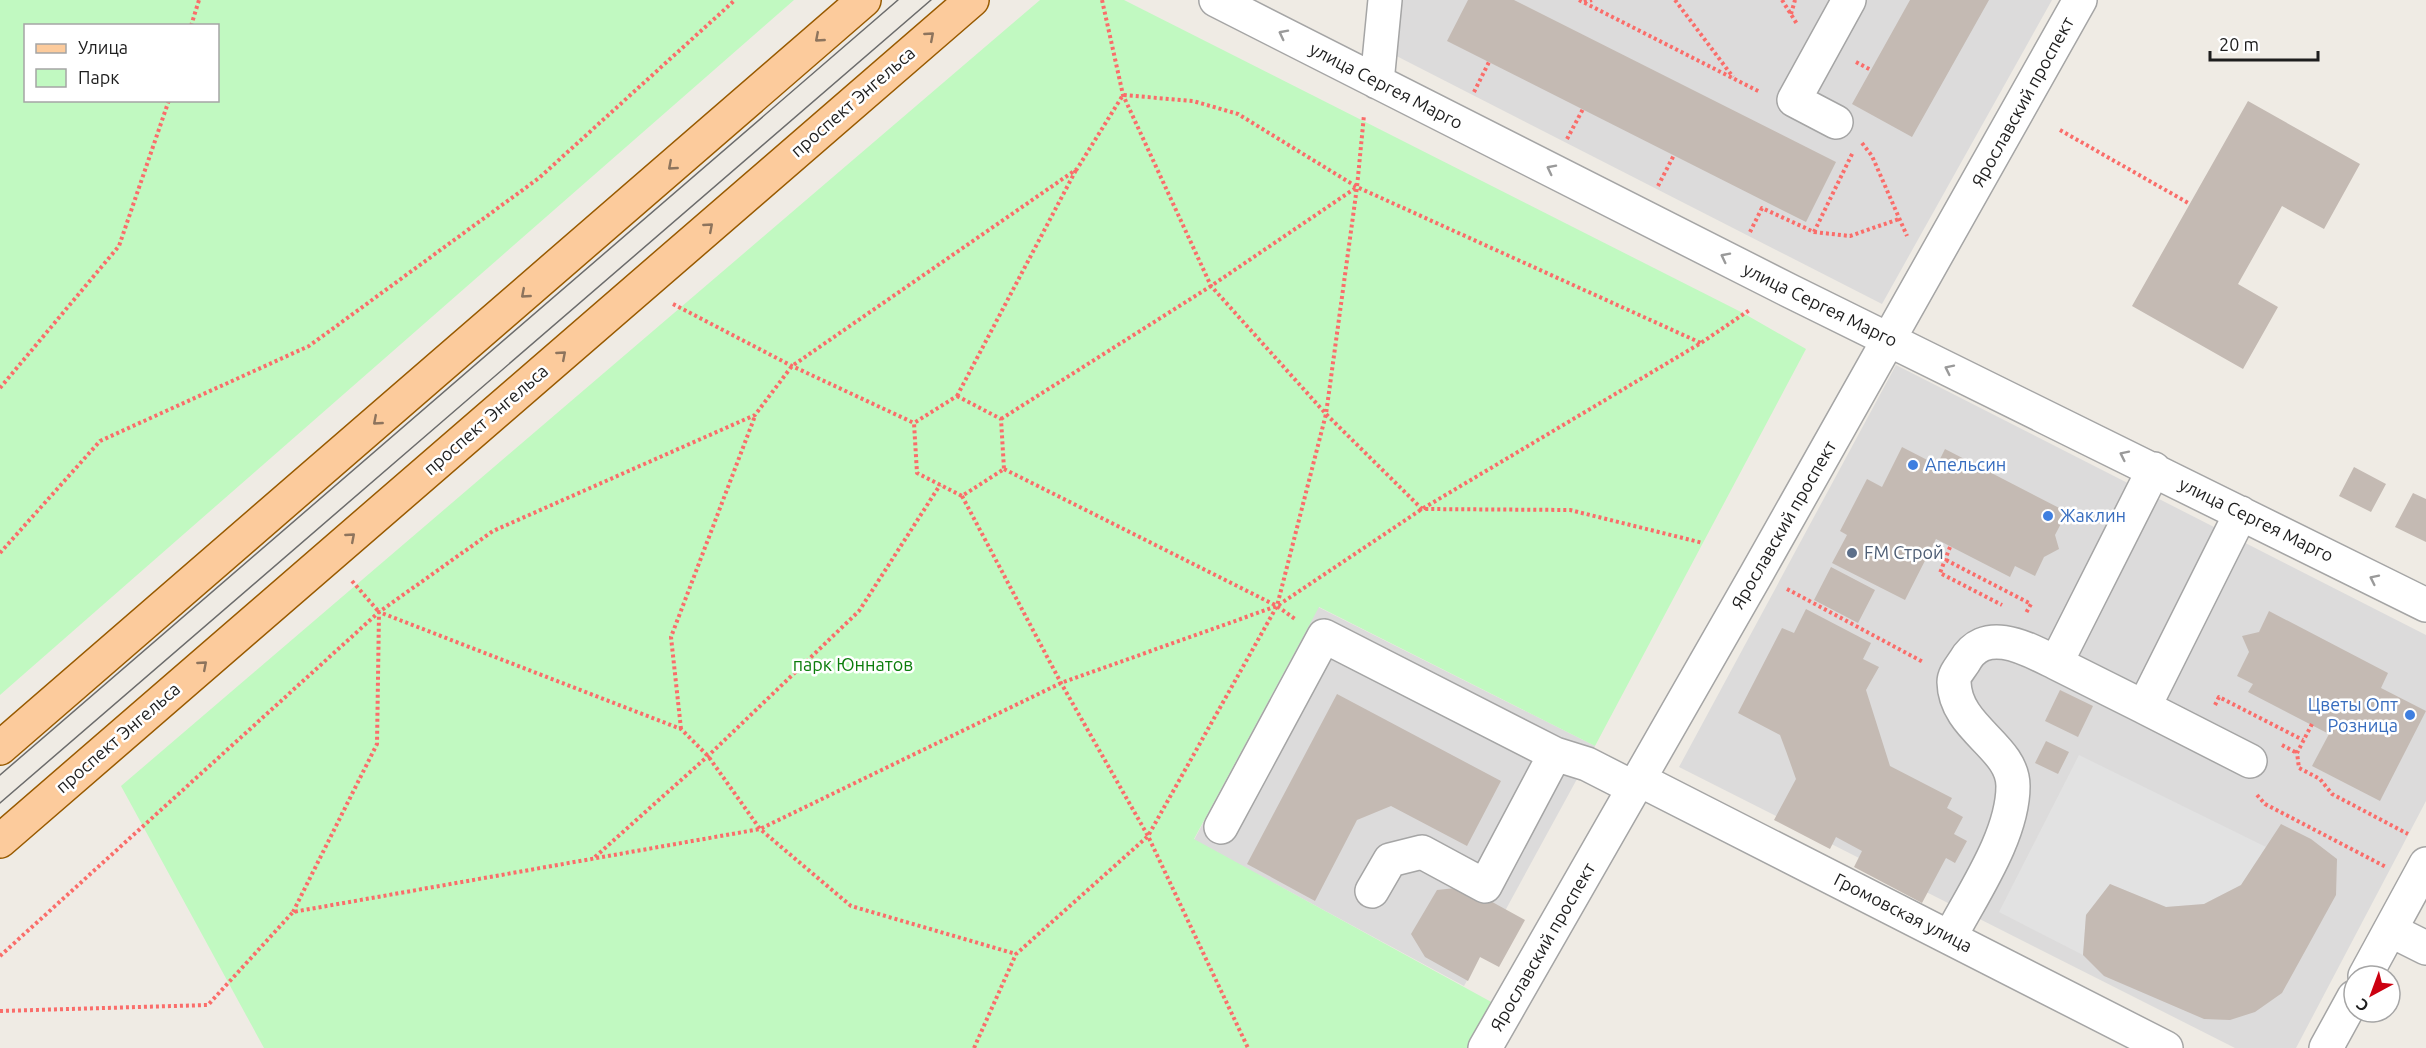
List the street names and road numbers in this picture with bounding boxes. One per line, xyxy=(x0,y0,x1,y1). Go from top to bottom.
street label: Ярославский проспект xyxy=(1967,13,2077,190)
street label: улица Сергея Марго xyxy=(1307,38,1466,132)
street label: проспект Энгельса xyxy=(786,42,918,161)
street label: улица Сергея Марго xyxy=(1740,258,1901,350)
street label: проспект Энгельса xyxy=(419,360,551,479)
street label: Ярославский проспект xyxy=(1727,437,1840,612)
street label: улица Сергея Марго xyxy=(2176,473,2337,565)
street label: проспект Энгельса xyxy=(51,678,183,797)
street label: Ярославский проспект xyxy=(1486,859,1599,1034)
street label: Громовская улица xyxy=(1831,869,1976,956)

